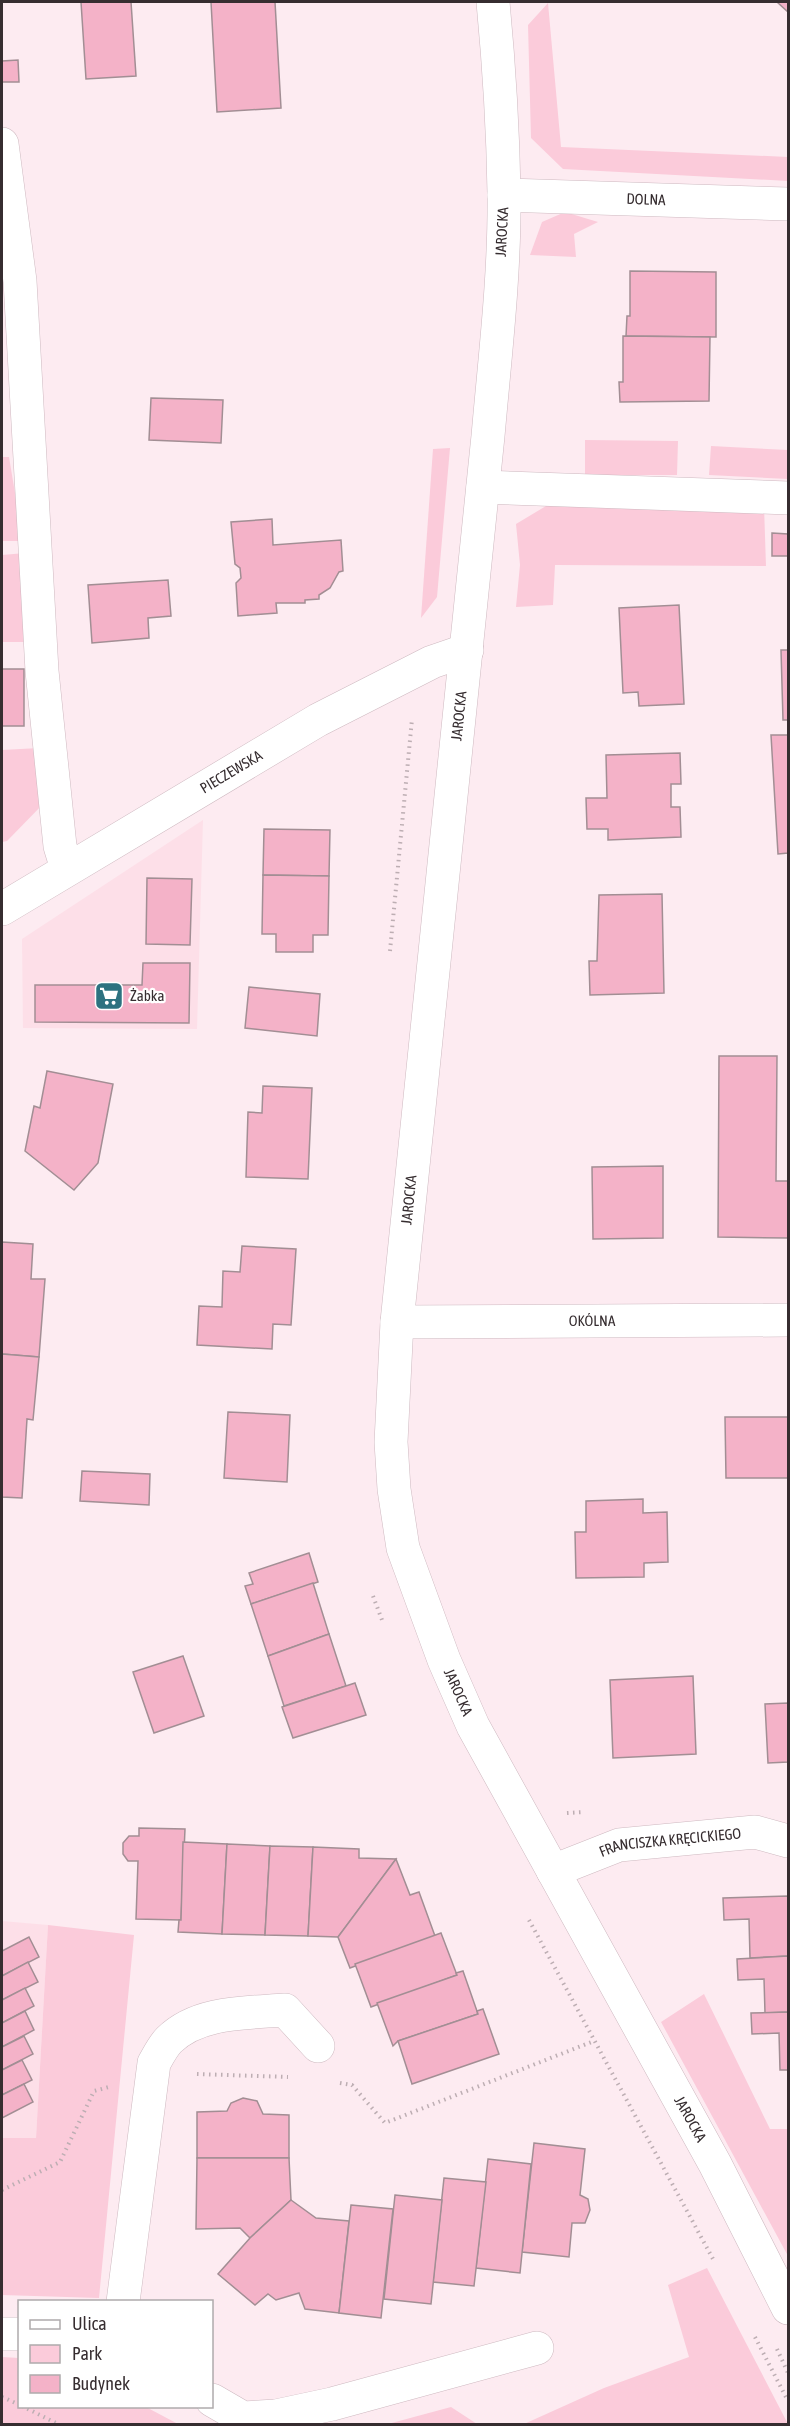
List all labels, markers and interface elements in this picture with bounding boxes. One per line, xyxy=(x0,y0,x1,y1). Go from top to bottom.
street label: DOLNA xyxy=(626,190,666,208)
street label: JAROCKA xyxy=(492,206,511,257)
street label: JAROCKA xyxy=(447,690,470,742)
street label: PIECZEWSKA xyxy=(197,746,266,797)
supermarket icon: Żabka xyxy=(93,980,125,1012)
place label: Żabka xyxy=(130,987,164,1004)
street label: JAROCKA xyxy=(397,1174,420,1226)
street label: OKÓLNA xyxy=(569,1312,616,1329)
street label: JAROCKA xyxy=(441,1666,477,1719)
street label: FRANCISZKA KRĘCICKIEGO xyxy=(597,1824,742,1860)
street label: JAROCKA xyxy=(671,2093,710,2145)
legend xyxy=(18,2300,213,2408)
text: Ulica xyxy=(72,2313,107,2334)
text: Park xyxy=(72,2343,102,2364)
text: Budynek xyxy=(72,2373,130,2394)

